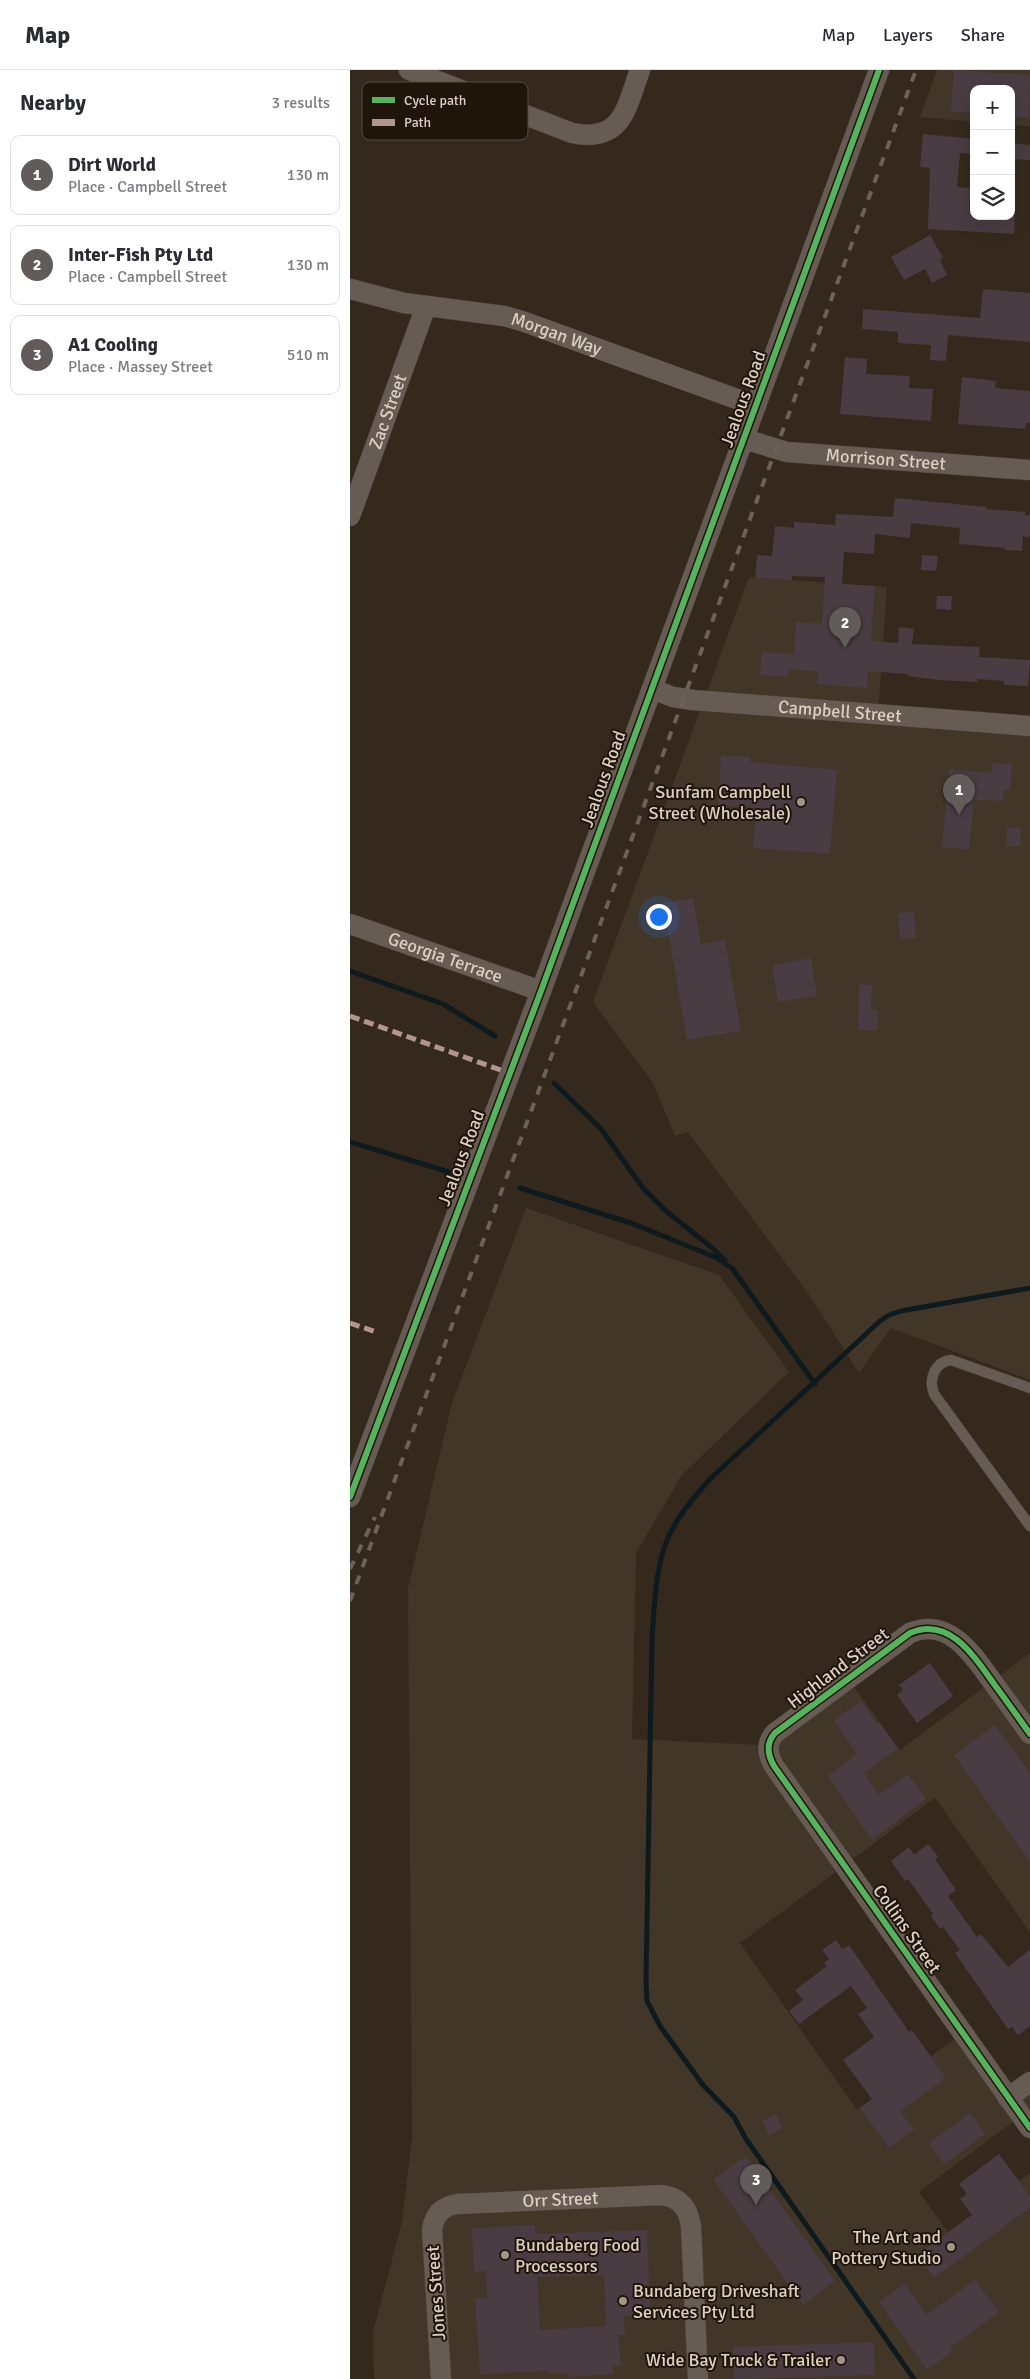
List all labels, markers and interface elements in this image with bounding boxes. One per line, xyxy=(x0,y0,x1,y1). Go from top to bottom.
text: Map xyxy=(25,20,70,50)
text: Map xyxy=(822,24,855,46)
text: Layers xyxy=(883,24,933,46)
text: Share xyxy=(961,24,1005,46)
legend xyxy=(362,82,528,140)
map controls xyxy=(970,85,1015,220)
button: + xyxy=(970,85,1015,130)
text: Nearby xyxy=(20,90,86,116)
text: Cycle path xyxy=(404,92,466,109)
text: 3 results xyxy=(271,93,330,113)
text: Path xyxy=(404,114,431,131)
button: − xyxy=(970,130,1015,175)
text: Dirt World xyxy=(68,153,156,177)
text: 1 xyxy=(33,165,41,185)
text: 130 m xyxy=(287,165,329,185)
button: layers xyxy=(970,175,1015,220)
text: Place · Campbell Street xyxy=(68,177,227,197)
text: Inter-Fish Pty Ltd xyxy=(68,243,213,267)
text: 2 xyxy=(33,255,41,275)
text: 130 m xyxy=(287,255,329,275)
text: Place · Campbell Street xyxy=(68,267,227,287)
street label: Morgan Way xyxy=(509,308,605,360)
text: A1 Cooling xyxy=(68,333,158,357)
text: 3 xyxy=(33,345,41,365)
text: 510 m xyxy=(287,345,329,365)
street label: Jealous Road xyxy=(715,348,771,450)
text: Place · Massey Street xyxy=(68,357,213,377)
street label: Zac Street xyxy=(364,371,411,452)
street label: Morrison Street xyxy=(825,444,947,475)
pin: 2 xyxy=(829,607,861,648)
street label: Campbell Street xyxy=(777,696,902,727)
street label: Jealous Road xyxy=(575,728,631,830)
pin: 1 xyxy=(943,774,975,815)
place label: Sunfam Campbell Street (Wholesale) xyxy=(649,781,791,824)
marker: Sunfam Campbell Street (Wholesale) xyxy=(795,796,807,808)
your location xyxy=(646,904,672,930)
street label: Georgia Terrace xyxy=(385,927,505,988)
street label: Jealous Road xyxy=(433,1107,489,1209)
street label: Highland Street xyxy=(783,1623,893,1713)
street label: Collins Street xyxy=(868,1880,946,1978)
pin: 3 xyxy=(740,2164,772,2205)
street label: Orr Street xyxy=(522,2187,599,2212)
place label: The Art and Pottery Studio xyxy=(831,2226,941,2269)
place label: Bundaberg Food Processors xyxy=(515,2234,640,2277)
marker: The Art and Pottery Studio xyxy=(945,2241,957,2253)
street label: Jones Street xyxy=(422,2245,450,2341)
marker: Bundaberg Food Processors xyxy=(499,2249,511,2261)
place label: Bundaberg Driveshaft Services Pty Ltd xyxy=(633,2280,800,2323)
marker: Bundaberg Driveshaft Services Pty Ltd xyxy=(617,2295,629,2307)
place label: Wide Bay Truck & Trailer xyxy=(646,2349,831,2371)
marker: Wide Bay Truck & Trailer xyxy=(835,2354,847,2366)

